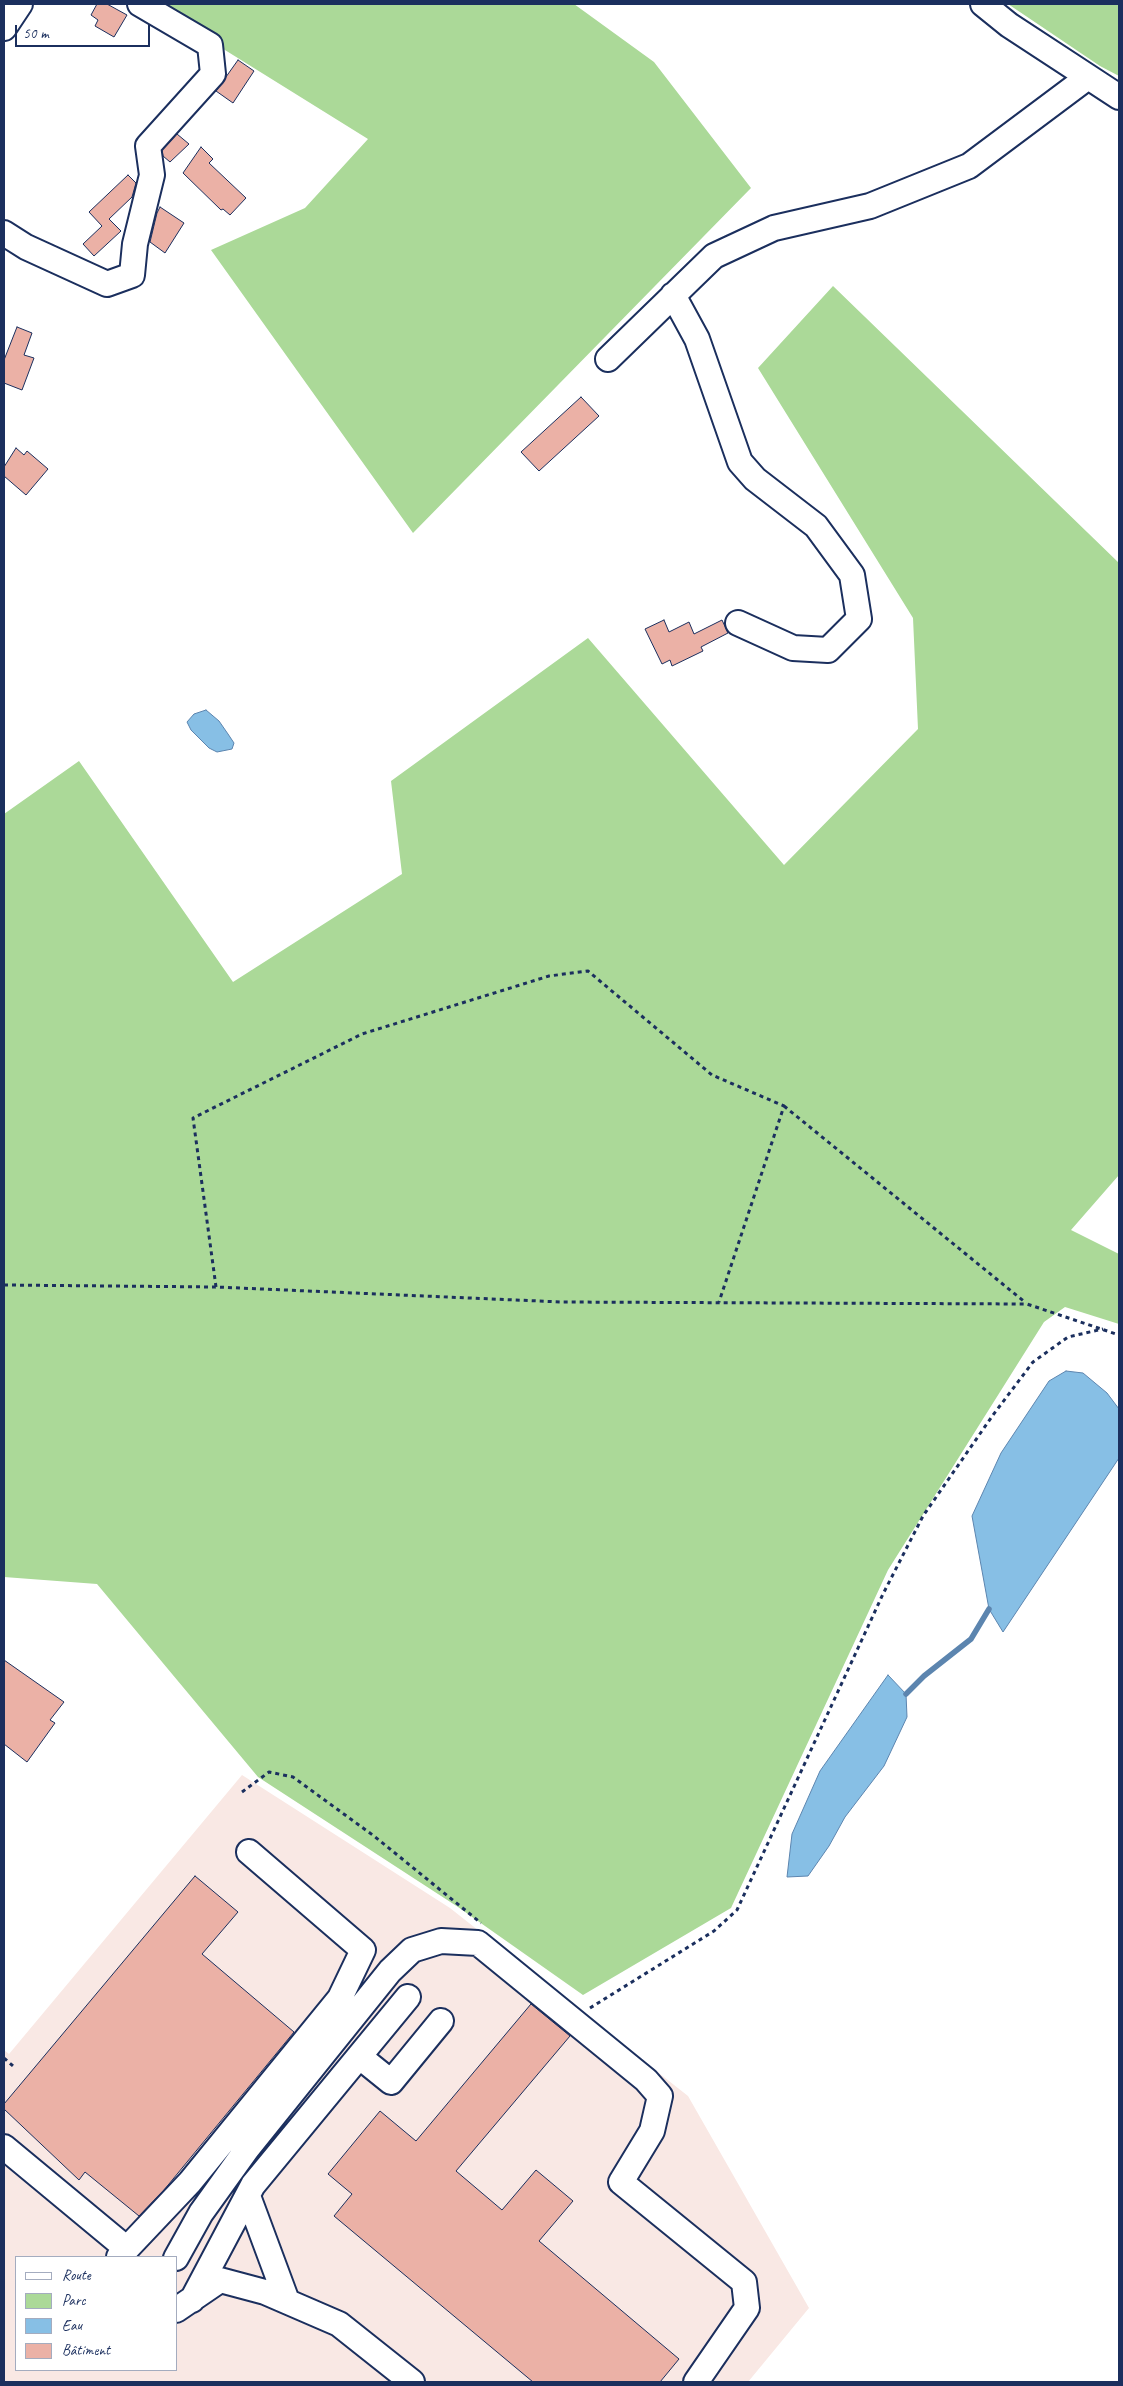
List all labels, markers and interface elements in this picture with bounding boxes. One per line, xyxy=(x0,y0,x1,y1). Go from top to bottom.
scale bar xyxy=(18,15,152,47)
text: 50 m xyxy=(23,24,49,43)
legend xyxy=(15,2256,178,2371)
text: Route xyxy=(62,2266,91,2285)
text: Parc xyxy=(62,2291,86,2310)
text: Eau xyxy=(62,2316,82,2335)
text: Bâtiment xyxy=(62,2341,110,2360)

